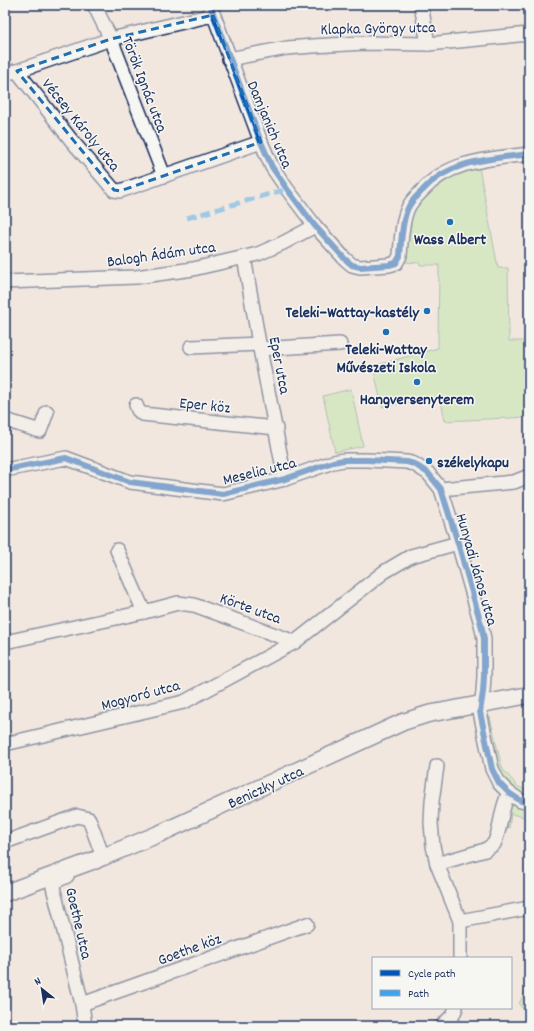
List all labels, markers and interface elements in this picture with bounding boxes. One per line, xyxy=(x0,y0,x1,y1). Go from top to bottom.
street label: Klapka György utca xyxy=(320,17,436,42)
street label: Török Ignác utca xyxy=(115,34,173,137)
street label: Vécsey Károly utca xyxy=(35,74,125,178)
street label: Damjanich utca xyxy=(240,78,298,173)
marker: Wass Albert xyxy=(445,217,455,227)
place label: Wass Albert xyxy=(414,229,486,252)
street label: Balogh Ádám utca xyxy=(106,236,217,274)
place label: Teleki–Wattay-kastély xyxy=(285,302,421,325)
marker: Teleki–Wattay-kastély xyxy=(422,306,432,316)
marker: Teleki-Wattay Művészeti Iskola xyxy=(381,327,391,337)
street label: Eper utca xyxy=(262,335,295,397)
place label: Teleki-Wattay Művészeti Iskola xyxy=(337,339,437,380)
marker: Hangversenyterem xyxy=(412,377,422,387)
place label: Hangversenyterem xyxy=(360,389,474,412)
street label: Eper köz xyxy=(178,392,231,421)
street label: Meselia utca xyxy=(221,452,299,493)
place label: székelykapu xyxy=(437,452,509,475)
marker: székelykapu xyxy=(424,456,434,466)
street label: Hunyadi János utca xyxy=(449,511,503,629)
street label: Körte utca xyxy=(216,588,285,631)
street label: Mogyoró utca xyxy=(99,675,183,718)
street label: Beniczky utca xyxy=(225,761,308,816)
street label: Goethe utca xyxy=(58,885,97,962)
street label: Goethe köz xyxy=(155,928,225,972)
legend xyxy=(372,957,512,1009)
text: Cycle path xyxy=(408,966,456,983)
north arrow xyxy=(22,969,62,1009)
text: N xyxy=(32,974,45,990)
text: Path xyxy=(408,986,429,1003)

